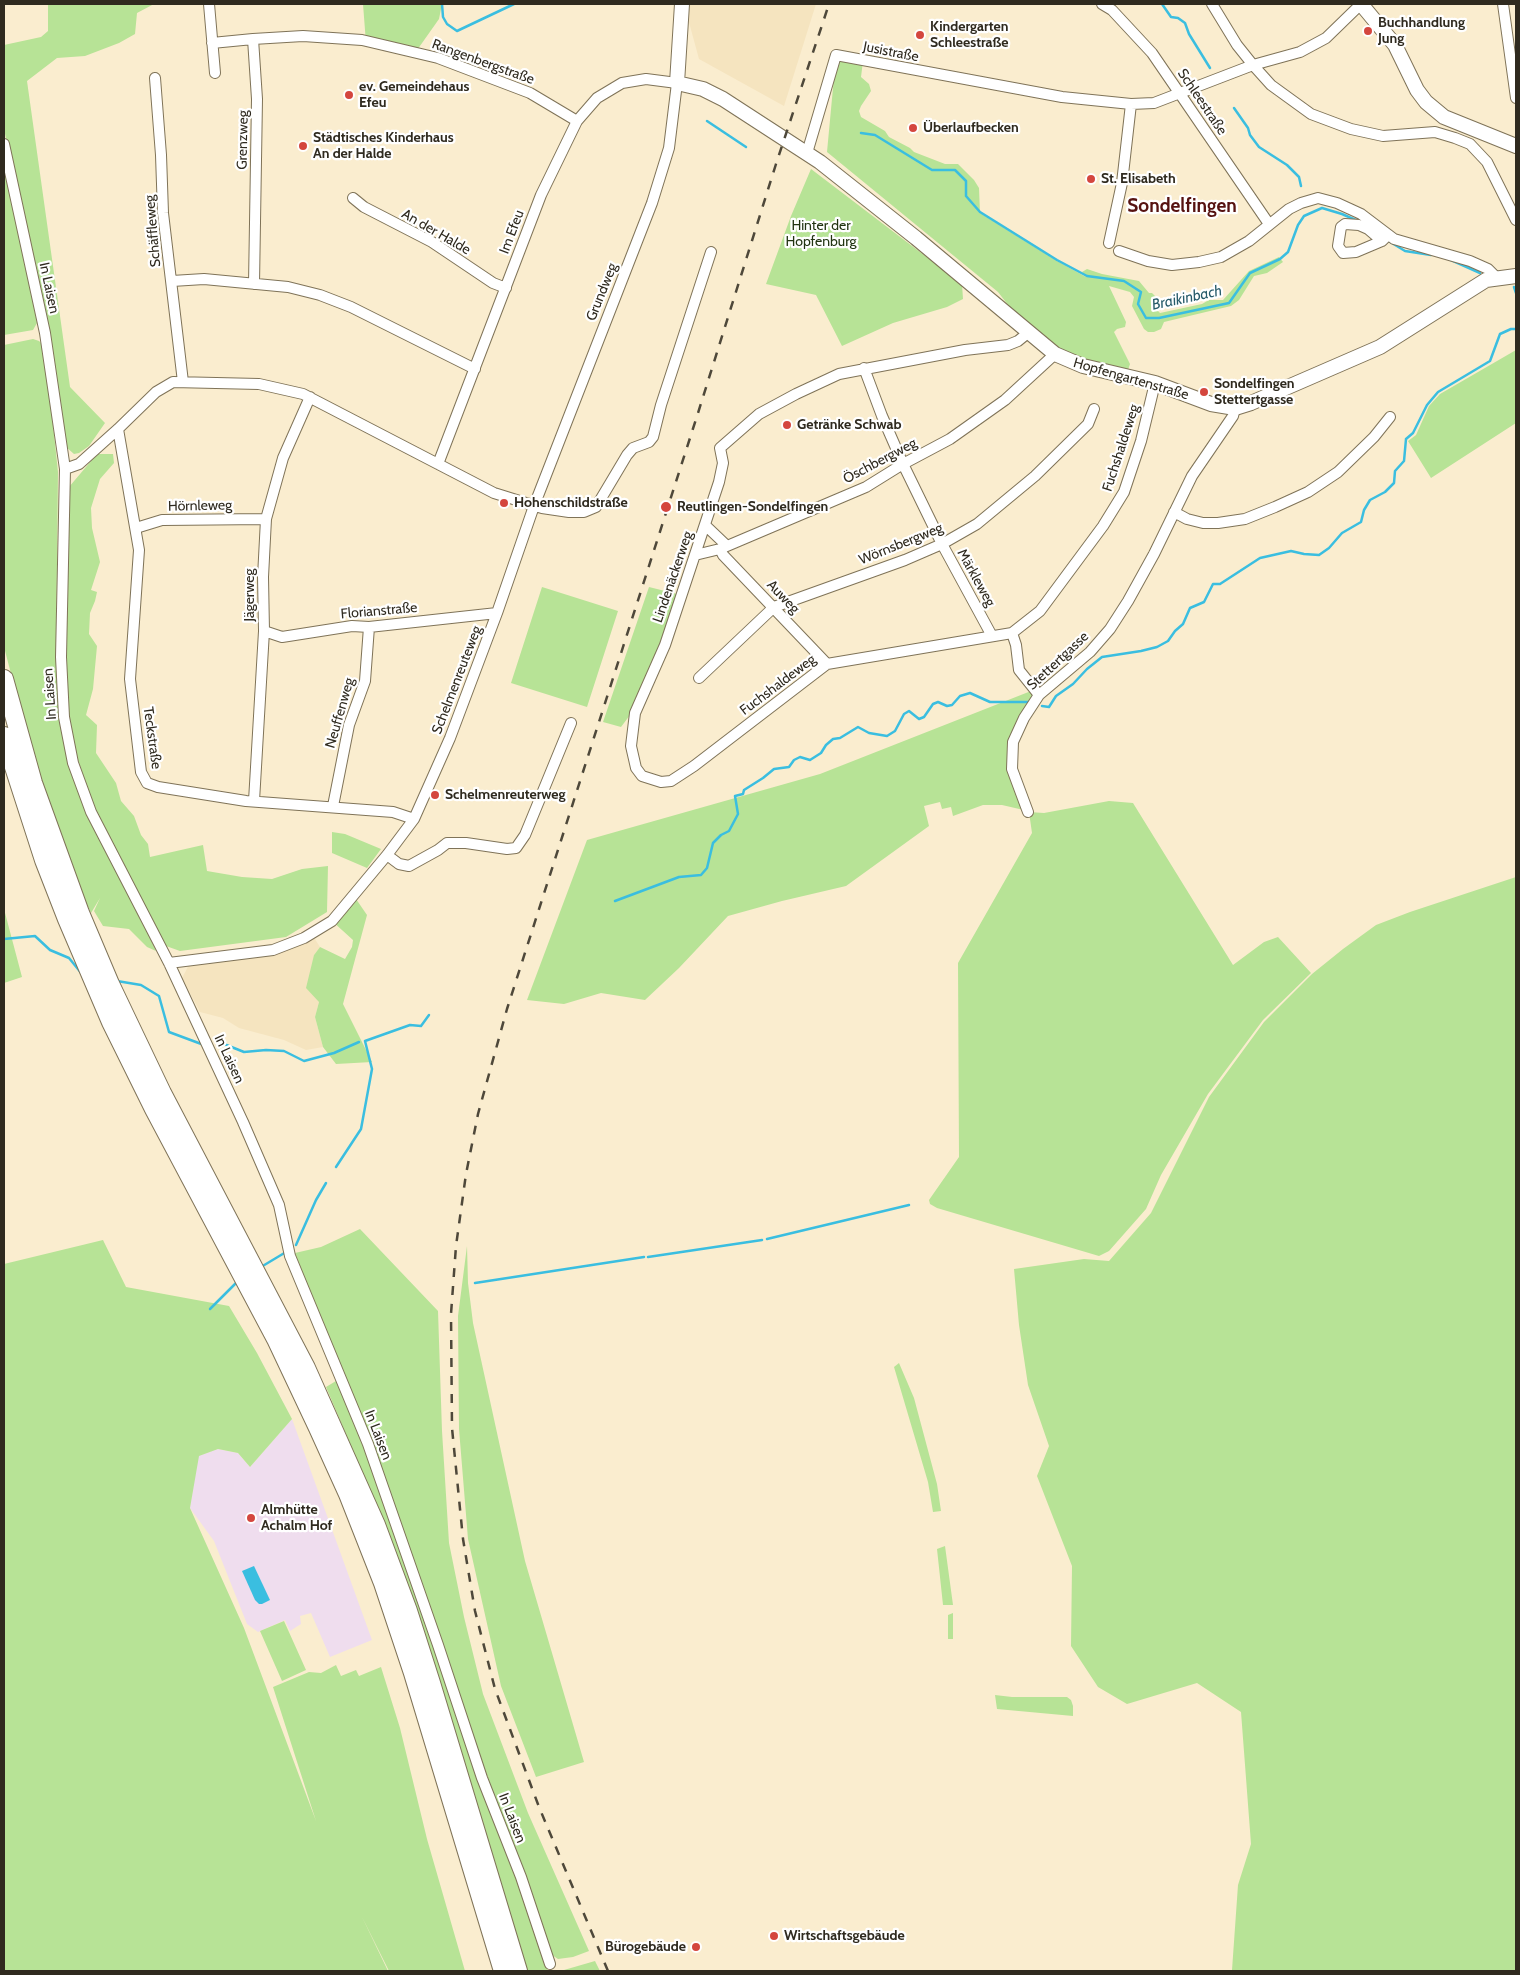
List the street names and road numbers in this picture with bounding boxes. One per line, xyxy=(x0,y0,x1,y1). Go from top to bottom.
street label: Rangenbergstraße xyxy=(429,36,537,88)
street label: Jusistraße xyxy=(862,38,920,66)
street label: Schleestraße xyxy=(1174,66,1230,138)
street label: Grenzweg xyxy=(234,110,252,170)
street label: Schäffleweg xyxy=(141,194,165,268)
street label: An der Halde xyxy=(399,206,473,258)
street label: Im Efeu xyxy=(496,208,528,256)
street label: In Laisen xyxy=(35,261,63,315)
street label: Grundweg xyxy=(583,261,621,323)
street label: Hopfengartenstraße xyxy=(1071,355,1191,403)
street label: Fuchshaldeweg xyxy=(1099,402,1143,494)
street label: Öschbergweg xyxy=(840,435,920,487)
street label: Hörnleweg xyxy=(168,497,232,515)
street label: Wörnsbergweg xyxy=(857,520,945,568)
street label: Lindenäckerweg xyxy=(650,529,696,625)
street label: Märkleweg xyxy=(953,546,999,610)
street label: Jägerweg xyxy=(242,569,258,621)
street label: Auweg xyxy=(763,577,803,617)
street label: Florianstraße xyxy=(340,599,418,623)
street label: Schelmenreuteweg xyxy=(429,623,485,737)
street label: Stettertgasse xyxy=(1024,628,1092,694)
street label: Fuchshaldeweg xyxy=(737,651,819,719)
street label: In Laisen xyxy=(40,668,60,720)
street label: Neuffenweg xyxy=(322,676,358,750)
street label: Teckstraße xyxy=(139,706,165,770)
street label: In Laisen xyxy=(210,1032,248,1086)
street label: In Laisen xyxy=(361,1408,395,1462)
street label: In Laisen xyxy=(495,1791,529,1845)

